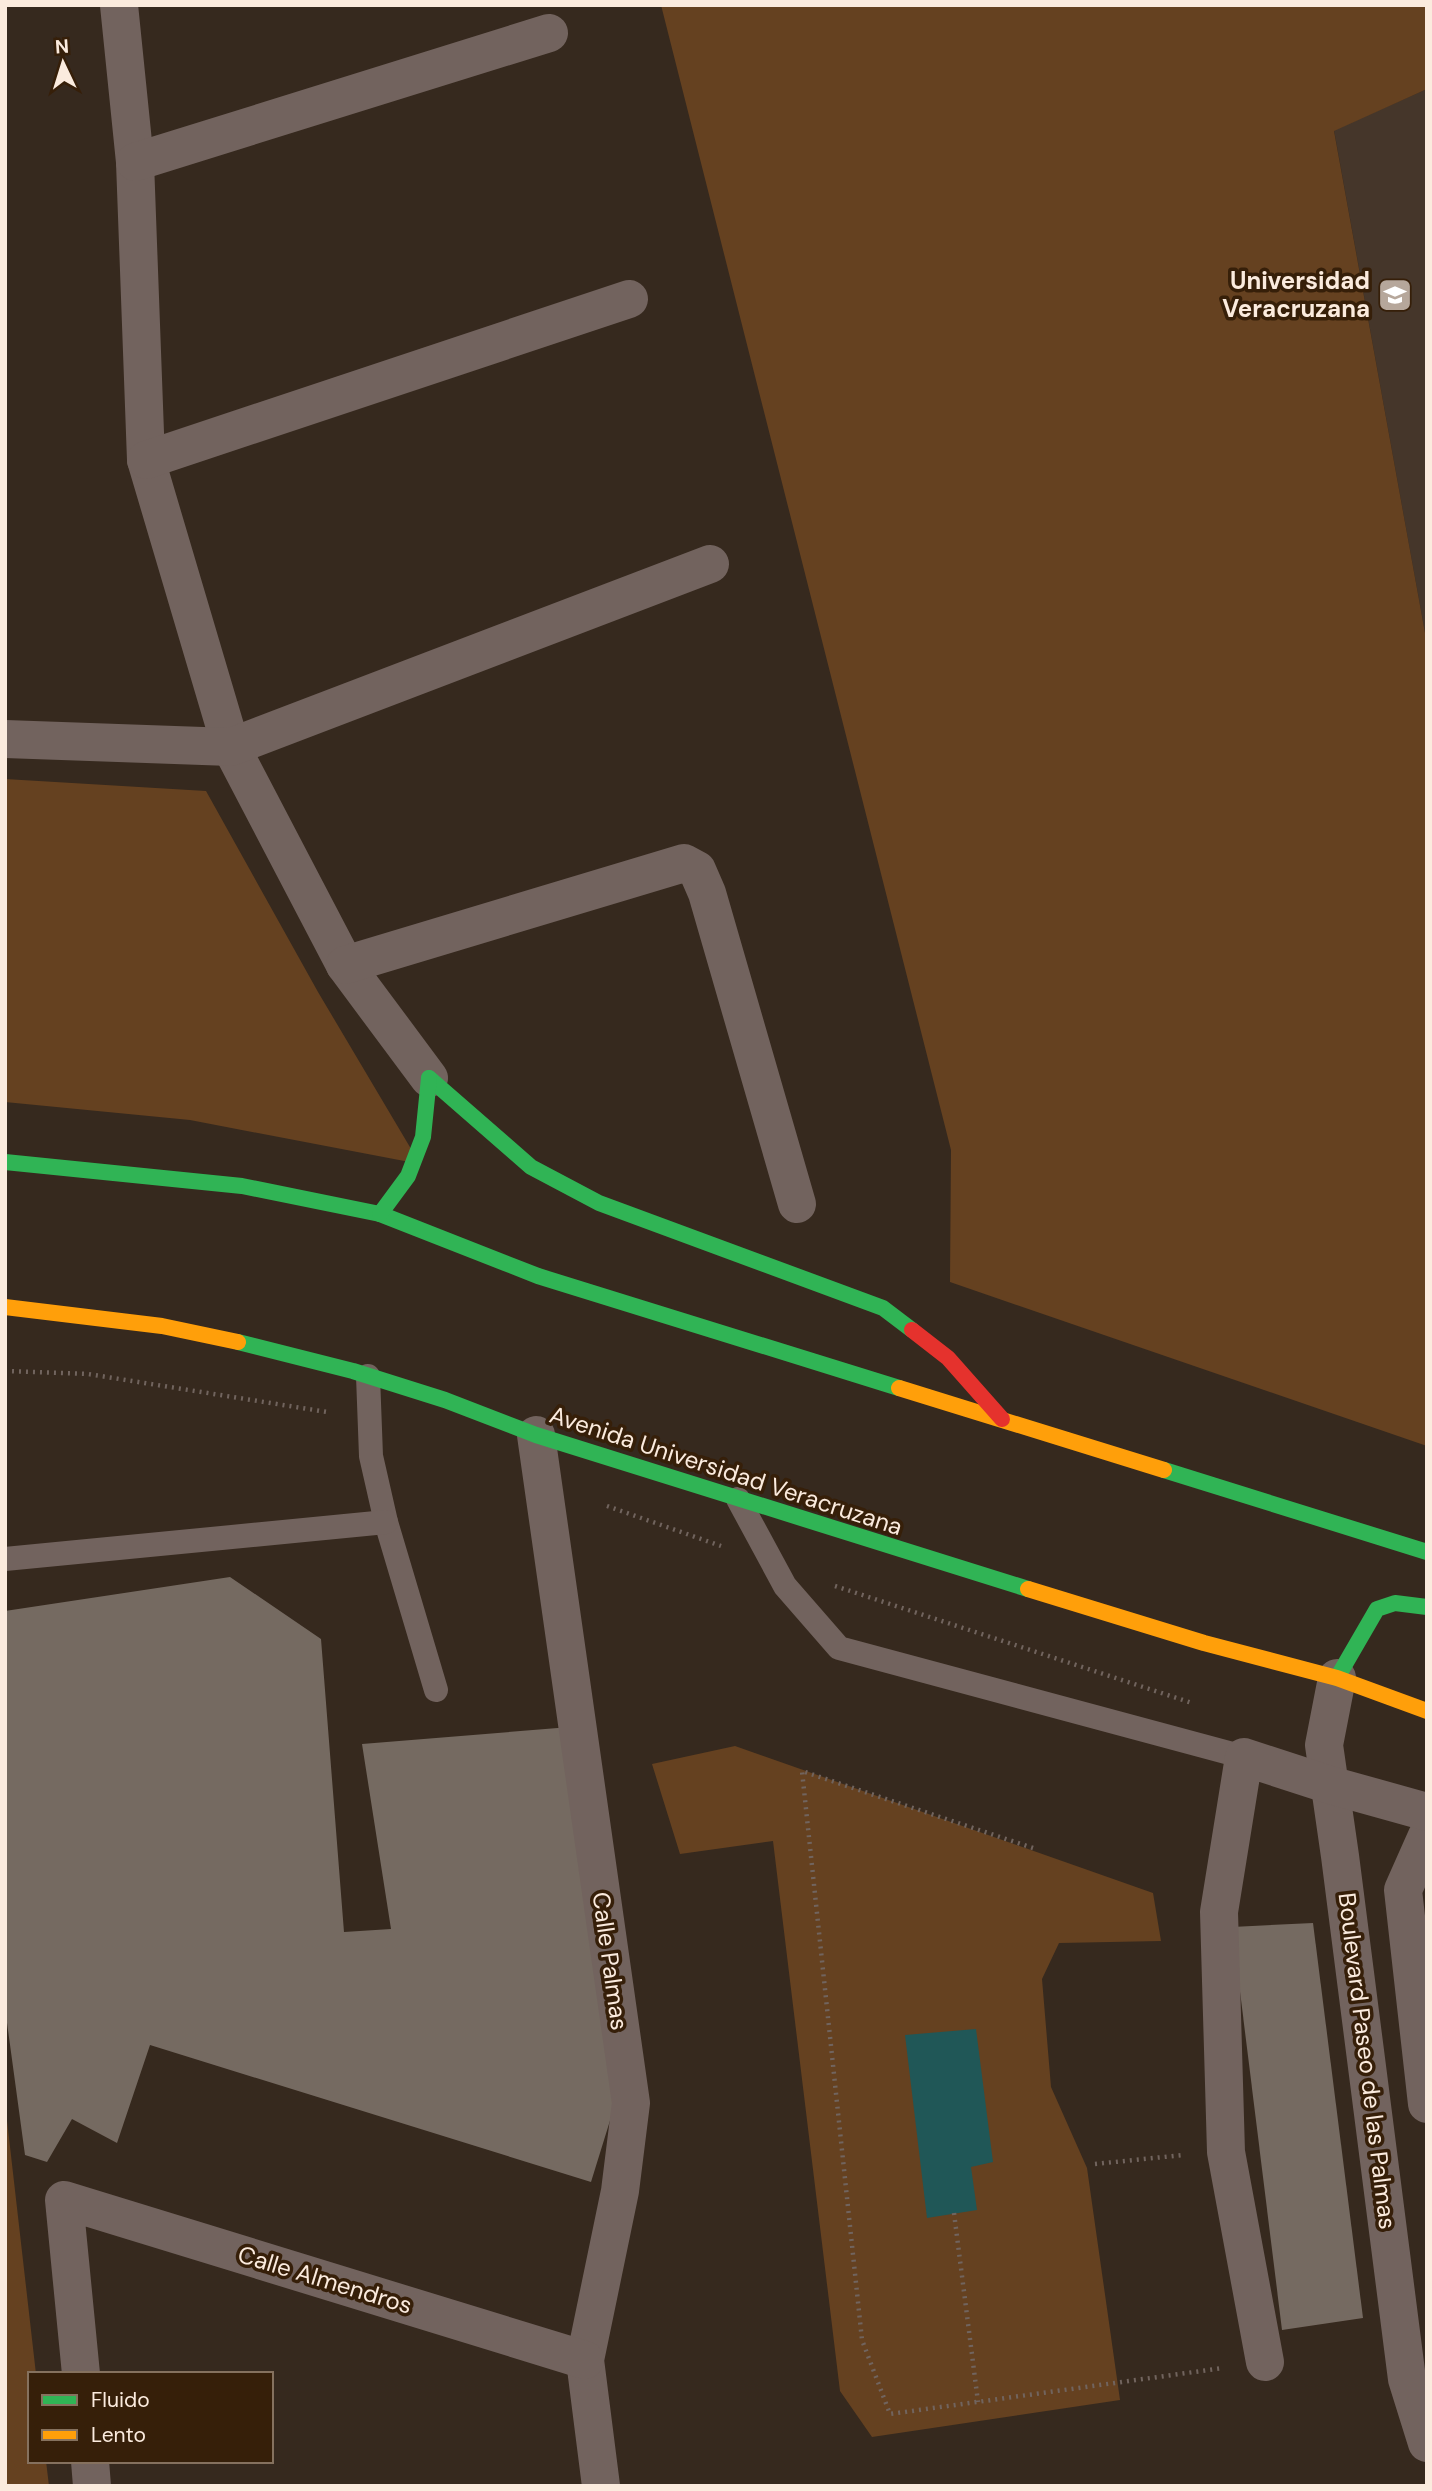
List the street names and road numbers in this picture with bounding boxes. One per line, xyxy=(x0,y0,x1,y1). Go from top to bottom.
street label: Avenida Universidad Veracruzana xyxy=(546,1399,906,1542)
street label: Calle Palmas xyxy=(585,1890,636,2032)
street label: Boulevard Paseo de las Palmas xyxy=(1331,1891,1404,2231)
street label: Calle Almendros xyxy=(234,2238,416,2321)

